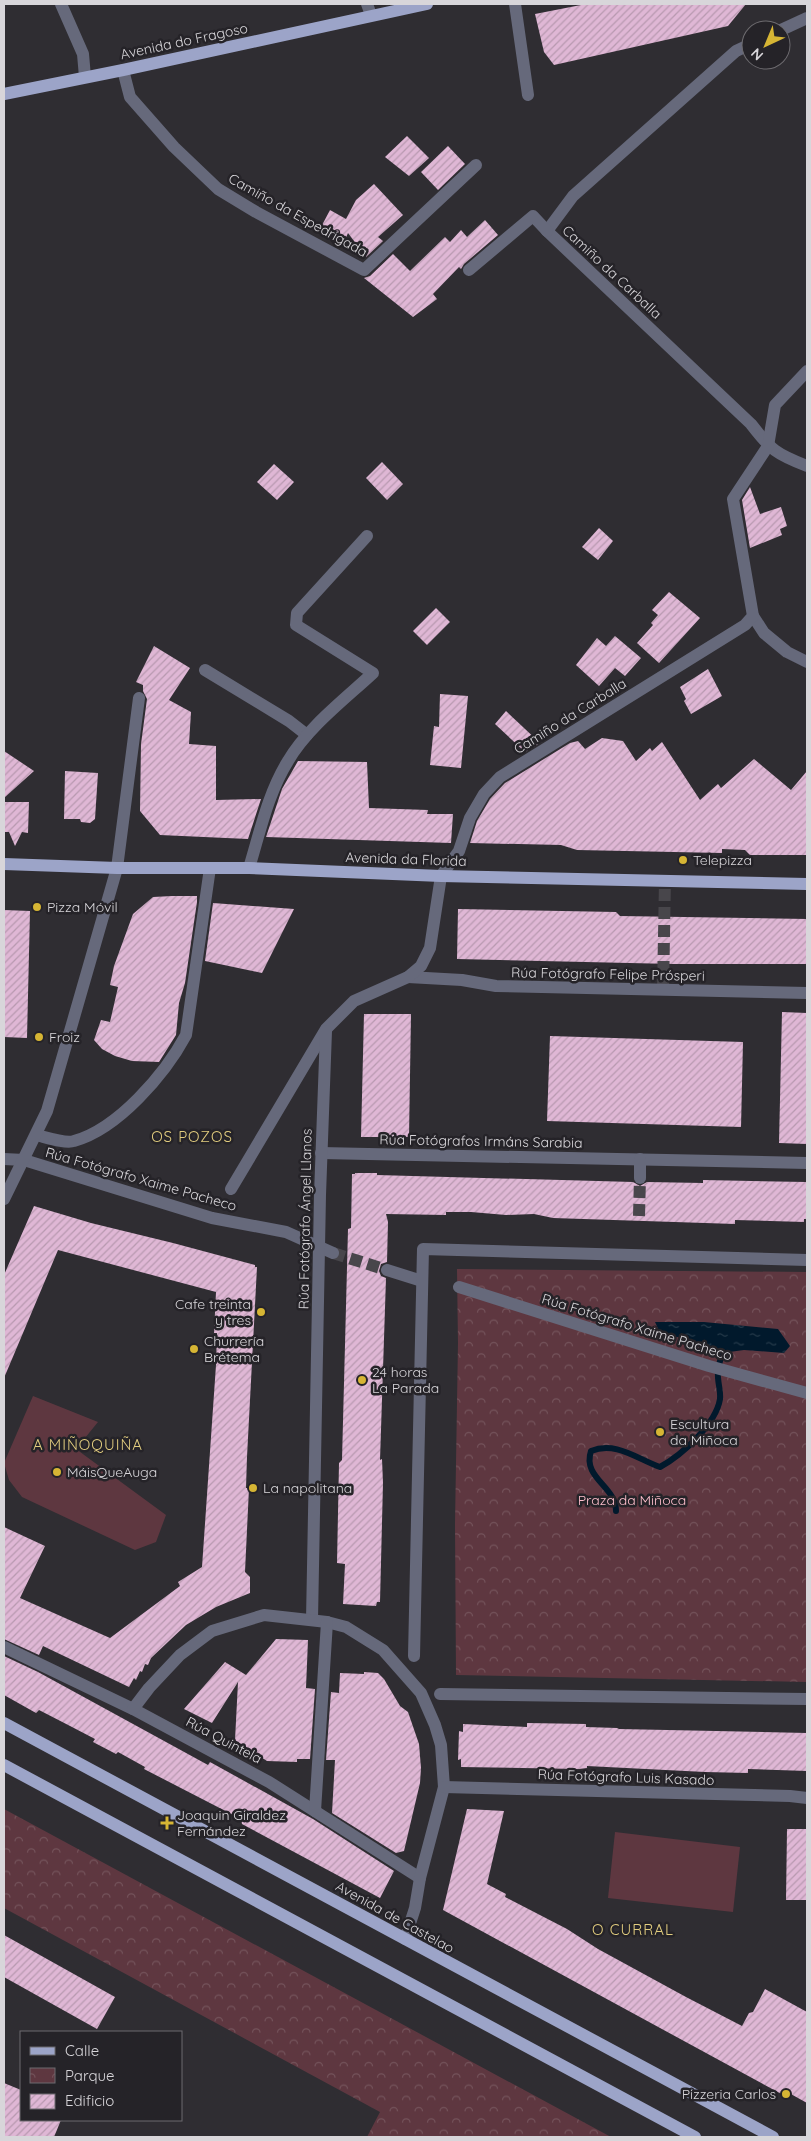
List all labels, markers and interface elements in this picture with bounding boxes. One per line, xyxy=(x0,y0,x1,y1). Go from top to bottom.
street label: Avenida do Fragoso xyxy=(119,19,249,63)
north arrow xyxy=(741,20,791,70)
text: N xyxy=(747,44,767,64)
street label: Camiño da Espedrigada xyxy=(225,169,371,261)
street label: Camiño da Carballa xyxy=(559,221,665,323)
street label: Camiño da Carballa xyxy=(510,674,630,758)
street label: Avenida da Florida xyxy=(345,848,467,870)
place label: Telepizza xyxy=(693,851,752,869)
marker: Telepizza xyxy=(677,854,689,866)
place label: Pizza Móvil xyxy=(47,898,118,916)
marker: Pizza Móvil xyxy=(31,901,43,913)
street label: Rúa Fotógrafo Felipe Prósperi xyxy=(511,963,705,985)
place label: Froiz xyxy=(49,1028,80,1046)
marker: Froiz xyxy=(33,1031,45,1043)
district label: OS POZOS xyxy=(151,1127,233,1146)
street label: Rúa Fotógrafo Ángel Llanos xyxy=(294,1128,316,1310)
street label: Rúa Fotógrafos Irmáns Sarabia xyxy=(379,1130,583,1152)
street label: Rúa Fotógrafo Xaime Pacheco xyxy=(43,1143,239,1215)
street label: Rúa Fotógrafo Xaime Pacheco xyxy=(540,1289,734,1365)
place label: Cafe treinta y tres xyxy=(175,1295,251,1329)
marker: Cafe treinta y tres xyxy=(255,1306,267,1318)
place label: Churrería Brétema xyxy=(204,1332,264,1366)
marker: Churrería Brétema xyxy=(188,1343,200,1355)
place label: 24 horas La Parada xyxy=(372,1363,439,1397)
marker: 24 horas La Parada xyxy=(356,1374,368,1386)
place label: Escultura da Miñoca xyxy=(670,1415,738,1449)
marker: Escultura da Miñoca xyxy=(654,1426,666,1438)
district label: A MIÑOQUIÑA xyxy=(33,1435,143,1454)
place label: MáisQueAuga xyxy=(67,1463,157,1481)
marker: MáisQueAuga xyxy=(51,1466,63,1478)
place label: La napolitana xyxy=(263,1479,352,1497)
marker: La napolitana xyxy=(247,1482,259,1494)
park label: Praza da Miñoca xyxy=(578,1491,686,1509)
street label: Rúa Quintela xyxy=(183,1712,265,1768)
street label: Rúa Fotógrafo Luis Kasado xyxy=(537,1765,715,1789)
place label: Joaquin Giraldez Fernández xyxy=(177,1806,286,1840)
marker: Joaquin Giraldez Fernández xyxy=(161,1817,173,1829)
street label: Avenida de Castelao xyxy=(332,1877,458,1957)
district label: O CURRAL xyxy=(592,1920,674,1939)
legend xyxy=(20,2031,182,2121)
text: Calle xyxy=(65,2041,99,2060)
text: Parque xyxy=(65,2066,115,2085)
place label: Pizzeria Carlos xyxy=(682,2085,776,2103)
marker: Pizzeria Carlos xyxy=(780,2088,792,2100)
text: Edificio xyxy=(65,2091,114,2110)

